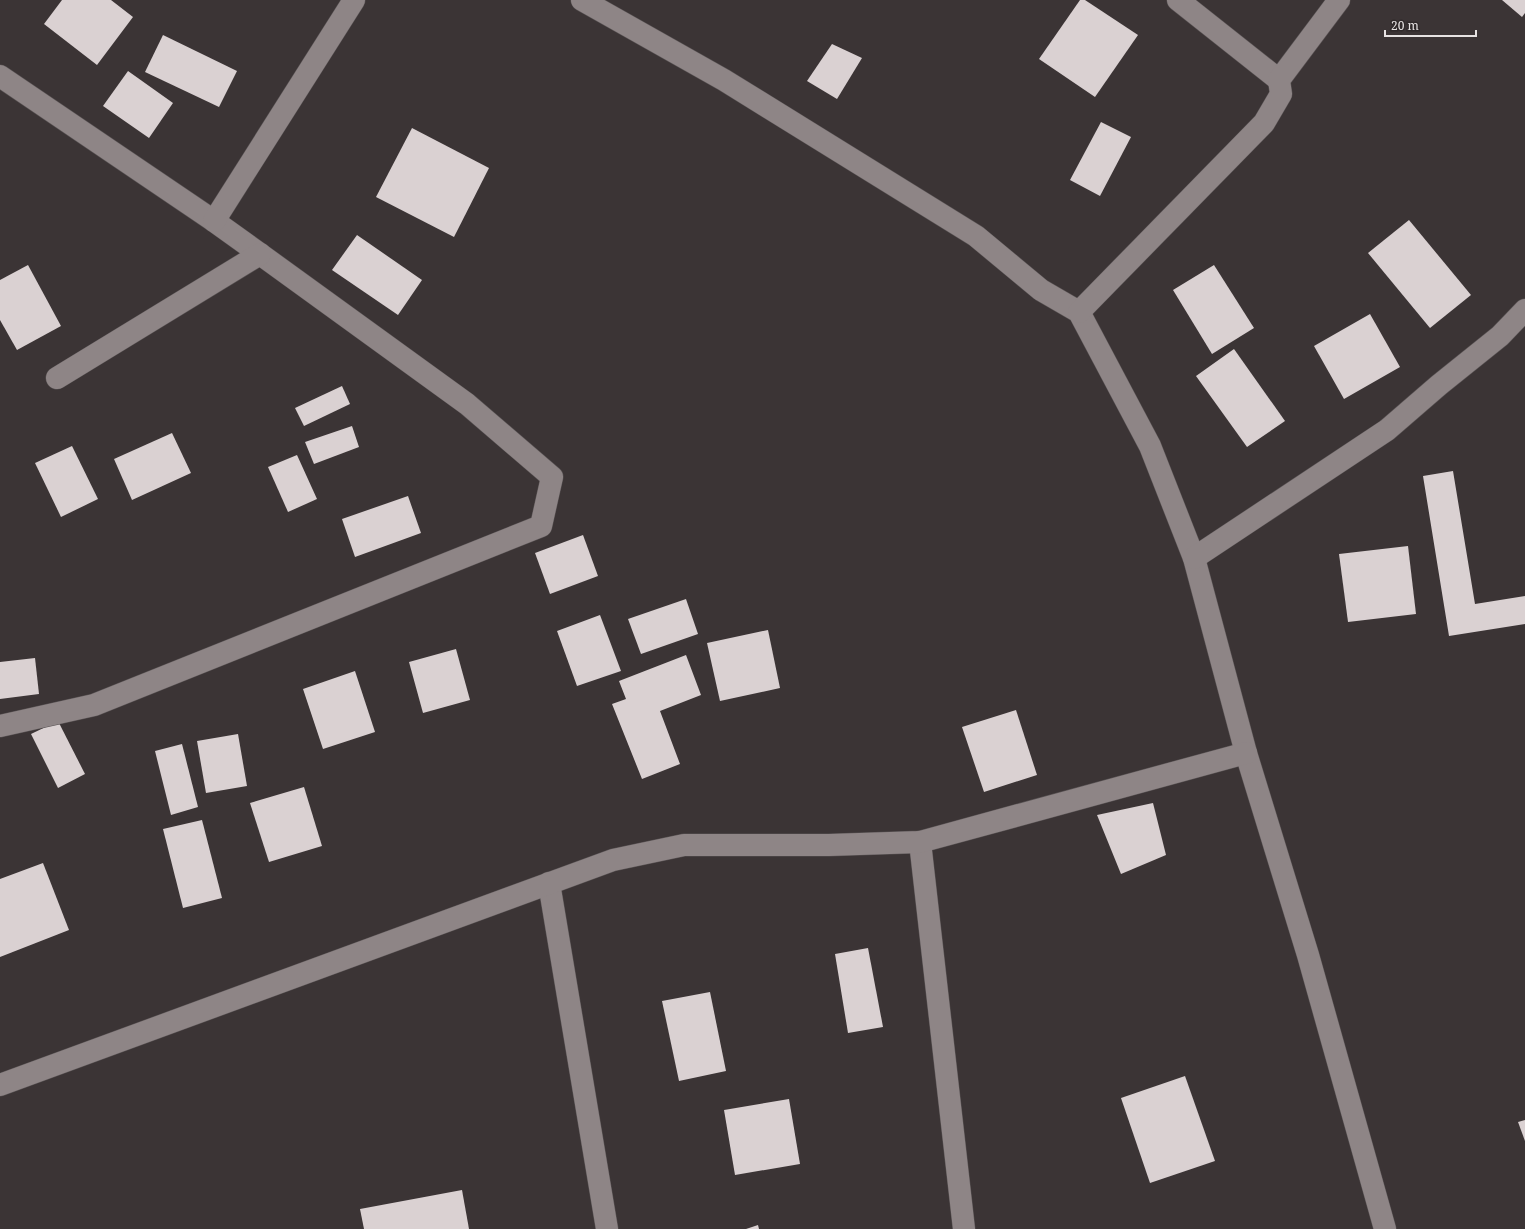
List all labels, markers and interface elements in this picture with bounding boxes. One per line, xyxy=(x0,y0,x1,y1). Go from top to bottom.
scale bar xyxy=(1385,12,1476,38)
text: 20 m xyxy=(1391,17,1419,34)

